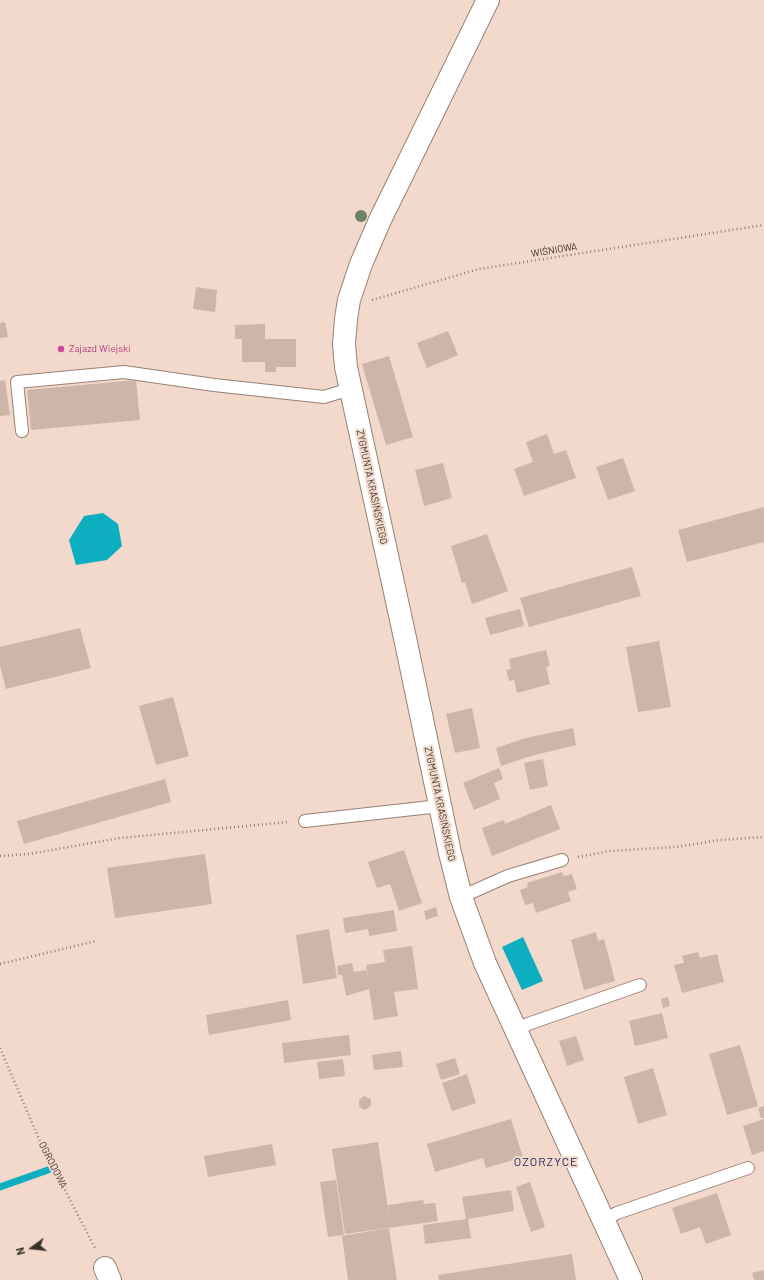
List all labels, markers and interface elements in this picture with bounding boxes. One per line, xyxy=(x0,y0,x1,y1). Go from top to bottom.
street label: WIŚNIOWA xyxy=(530,240,578,260)
place label: Zajazd Wiejski xyxy=(69,343,131,355)
marker: Zajazd Wiejski xyxy=(56,344,66,354)
street label: ZYGMUNTA KRASIŃSKIEGO xyxy=(354,429,390,545)
street label: ZYGMUNTA KRASIŃSKIEGO xyxy=(422,746,458,862)
street label: OGRODOWA xyxy=(36,1140,70,1190)
district label: OZORZYCE xyxy=(514,1155,578,1169)
north arrow xyxy=(12,1228,52,1268)
text: N xyxy=(13,1246,27,1256)

